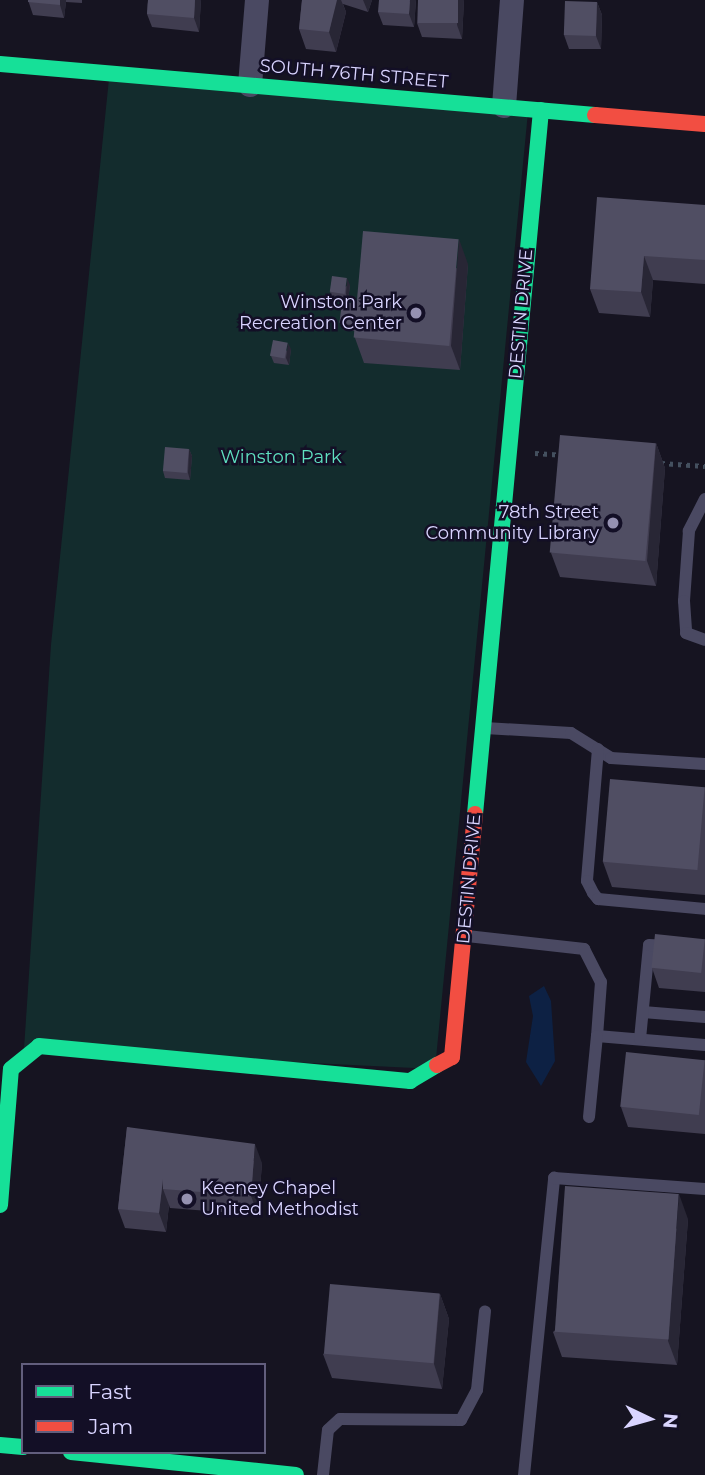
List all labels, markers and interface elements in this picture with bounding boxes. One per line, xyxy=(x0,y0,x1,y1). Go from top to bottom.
street label: SOUTH 76TH STREET xyxy=(259,55,449,93)
street label: DESTIN DRIVE xyxy=(505,248,537,380)
place label: Winston Park Recreation Center xyxy=(239,292,402,334)
marker: Winston Park Recreation Center xyxy=(408,305,424,321)
park label: Winston Park xyxy=(220,446,342,468)
place label: 78th Street Community Library xyxy=(425,502,599,544)
marker: 78th Street Community Library xyxy=(605,515,621,531)
street label: DESTIN DRIVE xyxy=(453,813,485,945)
place label: Keeney Chapel United Methodist xyxy=(201,1178,359,1220)
marker: Keeney Chapel United Methodist xyxy=(179,1191,195,1207)
legend xyxy=(21,1363,266,1454)
text: Fast xyxy=(88,1379,132,1404)
north arrow xyxy=(614,1384,684,1454)
text: N xyxy=(658,1412,683,1430)
text: Jam xyxy=(88,1414,133,1439)

